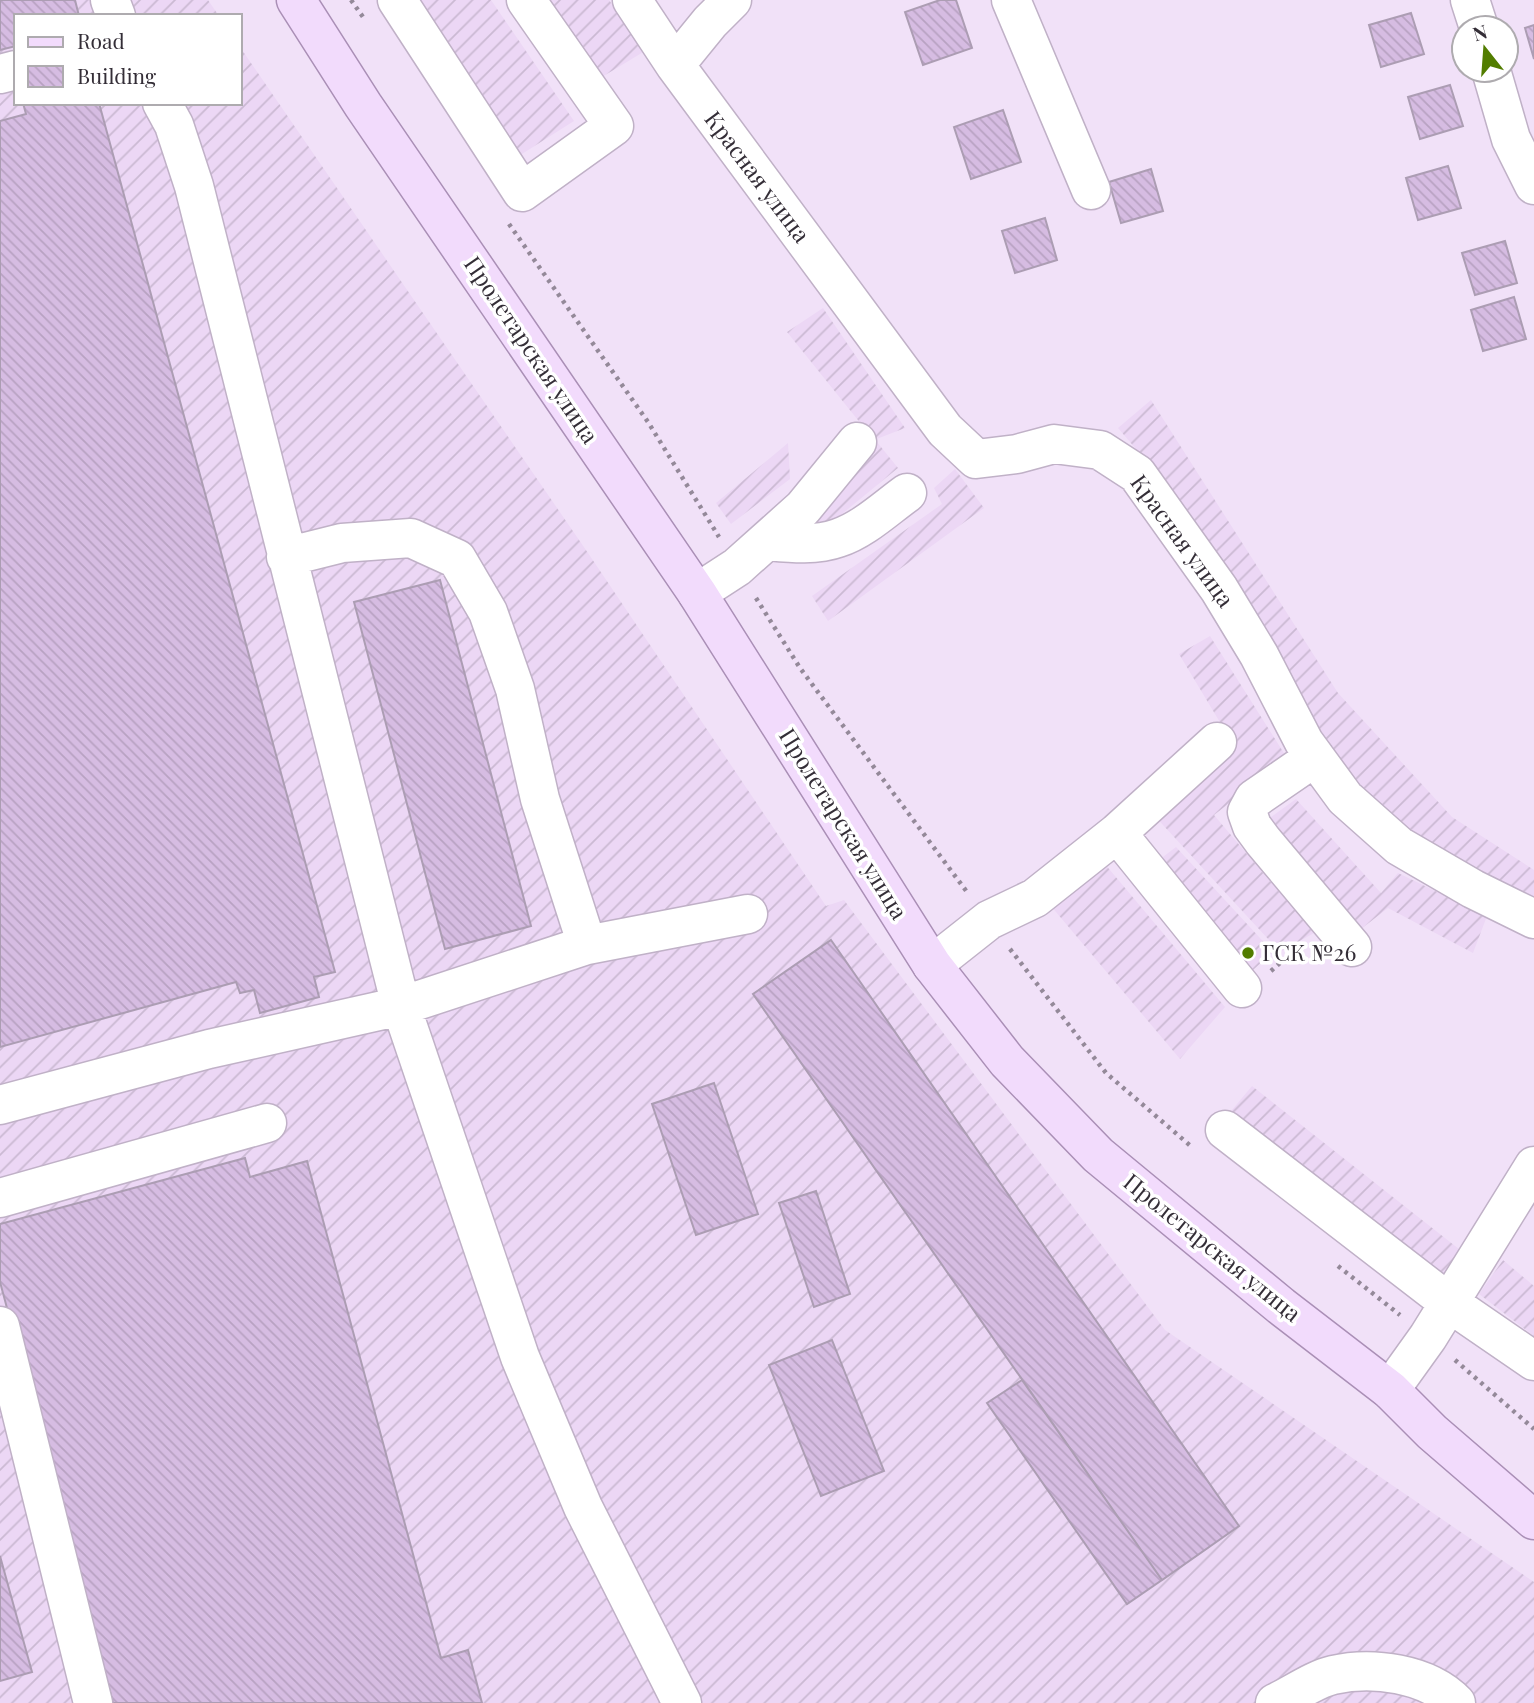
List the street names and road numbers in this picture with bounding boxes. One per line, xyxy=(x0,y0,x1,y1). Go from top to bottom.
street label: Красная улица xyxy=(699,104,818,249)
street label: Пролетарская улица xyxy=(458,249,607,449)
street label: Красная улица xyxy=(1124,467,1242,613)
street label: Пролетарская улица xyxy=(773,722,916,925)
street label: Пролетарская улица xyxy=(1118,1166,1308,1328)

